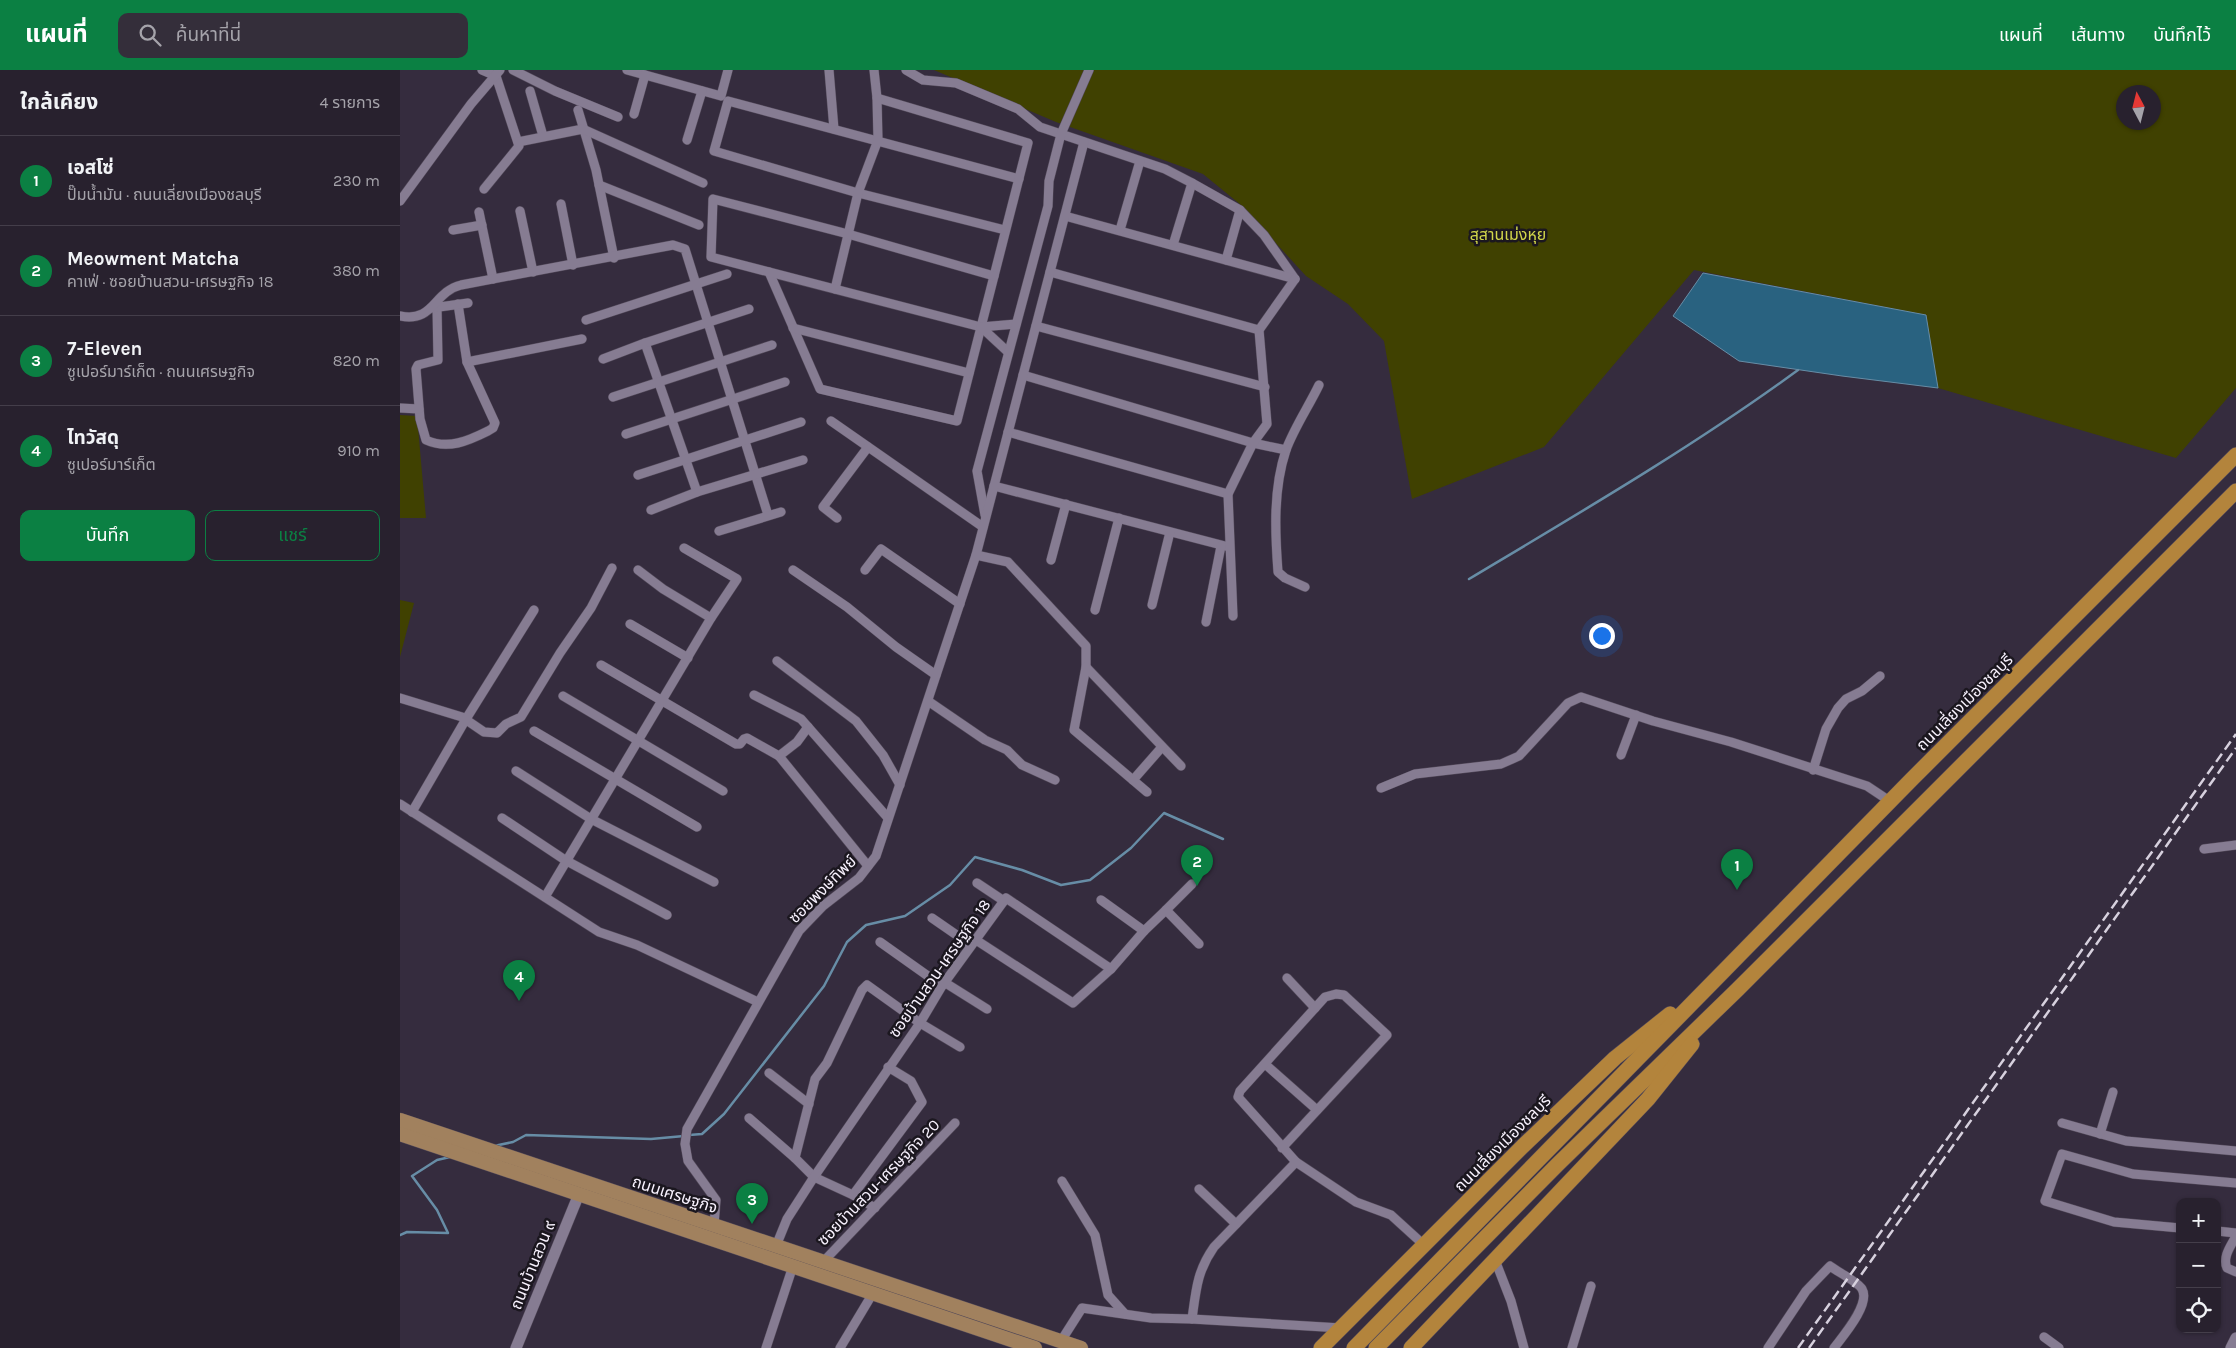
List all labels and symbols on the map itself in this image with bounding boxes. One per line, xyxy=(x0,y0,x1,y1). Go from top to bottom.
north arrow xyxy=(2116,85,2161,130)
park label: สุสานเม่งหุย xyxy=(1470,225,1546,244)
your location xyxy=(1589,623,1615,649)
street label: ถนนเลี่ยงเมืองชลบุรี xyxy=(1911,649,2017,755)
pin: 2 xyxy=(1181,845,1213,886)
pin: 1 xyxy=(1721,849,1753,890)
street label: ซอยพงษ์ทิพย์ xyxy=(785,851,860,927)
street label: ซอยบ้านสวน-เศรษฐกิจ 18 xyxy=(884,896,994,1041)
pin: 4 xyxy=(503,960,535,1001)
street label: ถนนเลี่ยงเมืองชลบุรี xyxy=(1449,1090,1555,1196)
street label: ซอยบ้านสวน-เศรษฐกิจ 20 xyxy=(813,1115,944,1249)
street label: ถนนเศรษฐกิจ xyxy=(630,1172,720,1217)
pin: 3 xyxy=(736,1183,768,1224)
street label: ถนนบ้านสวน ๙ xyxy=(506,1218,559,1312)

